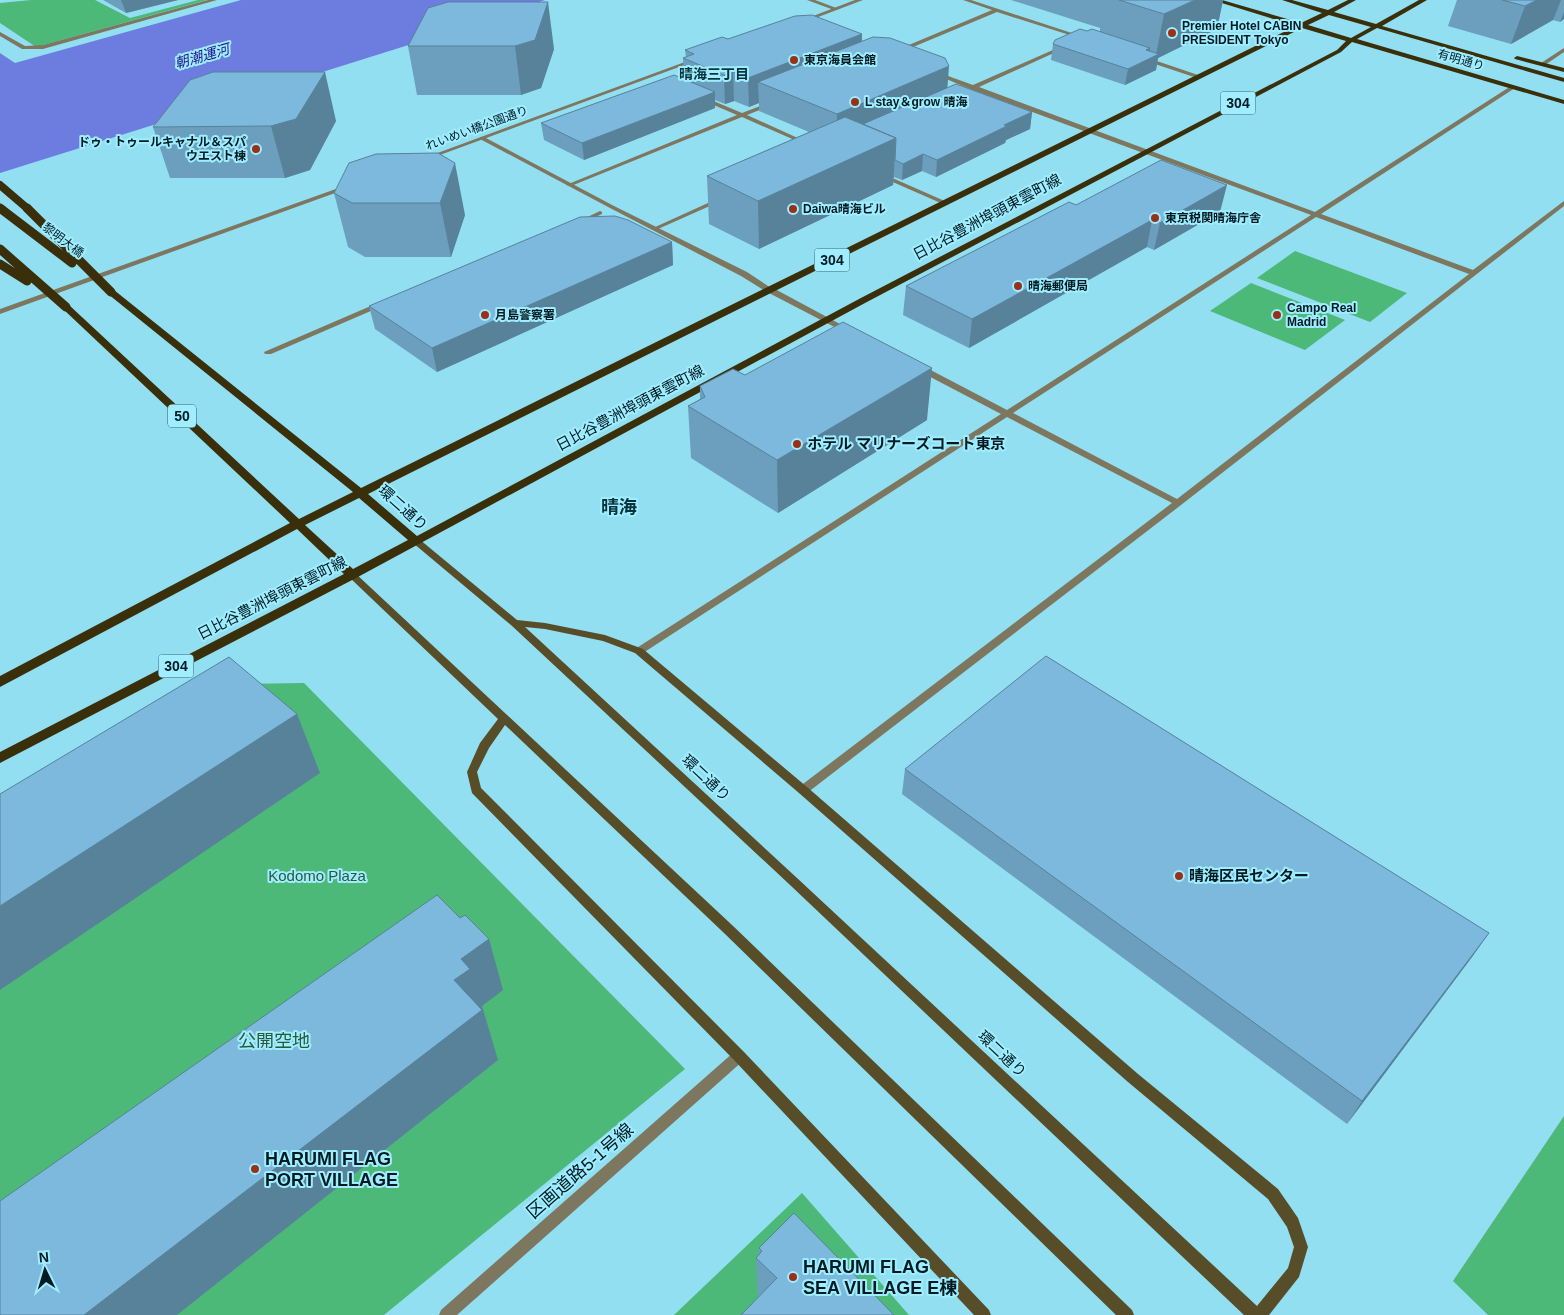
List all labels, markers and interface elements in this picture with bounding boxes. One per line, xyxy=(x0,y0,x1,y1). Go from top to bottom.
place label: Premier Hotel CABIN PRESIDENT Tokyo xyxy=(1182,19,1301,47)
marker: Premier Hotel CABIN PRESIDENT Tokyo xyxy=(1166,27,1178,39)
water label: 朝潮運河 xyxy=(173,40,234,71)
street label: 有明通り xyxy=(1436,47,1486,73)
place label: 東京海員会館 xyxy=(804,53,876,67)
marker: 東京海員会館 xyxy=(788,54,800,66)
district label: 晴海三丁目 xyxy=(679,66,749,82)
road number: 304 xyxy=(1220,92,1256,115)
place label: L stay＆grow 晴海 xyxy=(865,95,967,109)
marker: L stay＆grow 晴海 xyxy=(849,96,861,108)
street label: れいめい橋公園通り xyxy=(424,103,530,153)
place label: ドゥ・トゥールキャナル＆スパ ウエスト棟 xyxy=(78,135,246,163)
marker: ドゥ・トゥールキャナル＆スパ ウエスト棟 xyxy=(250,143,262,155)
street label: 日比谷豊洲埠頭東雲町線 xyxy=(910,170,1064,263)
place label: Daiwa晴海ビル xyxy=(803,202,886,216)
marker: Daiwa晴海ビル xyxy=(787,203,799,215)
place label: 東京税関晴海庁舎 xyxy=(1165,211,1261,225)
marker: 東京税関晴海庁舎 xyxy=(1149,212,1161,224)
street label: 黎明大橋 xyxy=(40,220,86,260)
road number: 304 xyxy=(814,248,850,272)
place label: 晴海郵便局 xyxy=(1028,279,1088,293)
marker: 晴海郵便局 xyxy=(1012,280,1024,292)
place label: Campo Real Madrid xyxy=(1287,301,1356,329)
place label: 月島警察署 xyxy=(495,308,555,322)
marker: 月島警察署 xyxy=(479,309,491,321)
marker: Campo Real Madrid xyxy=(1271,309,1283,321)
street label: 日比谷豊洲埠頭東雲町線 xyxy=(553,361,707,454)
road number: 50 xyxy=(168,404,196,428)
place label: ホテル マリナーズコート東京 xyxy=(807,435,1005,452)
marker: ホテル マリナーズコート東京 xyxy=(791,438,803,450)
street label: 環二通り xyxy=(375,481,431,534)
district label: 晴海 xyxy=(601,497,637,517)
street label: 日比谷豊洲埠頭東雲町線 xyxy=(194,553,349,643)
road number: 304 xyxy=(158,654,194,678)
street label: 環二通り xyxy=(679,751,734,804)
park label: Kodomo Plaza xyxy=(268,867,366,884)
place label: 晴海区民センター xyxy=(1189,867,1309,884)
marker: 晴海区民センター xyxy=(1173,870,1185,882)
street label: 環二通り xyxy=(975,1027,1030,1080)
park label: 公開空地 xyxy=(238,1031,310,1051)
street label: 区画道路5-1号線 xyxy=(523,1119,637,1223)
place label: HARUMI FLAG PORT VILLAGE xyxy=(265,1149,398,1190)
marker: HARUMI FLAG PORT VILLAGE xyxy=(249,1163,261,1175)
north arrow xyxy=(20,1245,70,1295)
text: N xyxy=(38,1249,50,1265)
place label: HARUMI FLAG SEA VILLAGE E棟 xyxy=(803,1257,957,1298)
marker: HARUMI FLAG SEA VILLAGE E棟 xyxy=(787,1271,799,1283)

